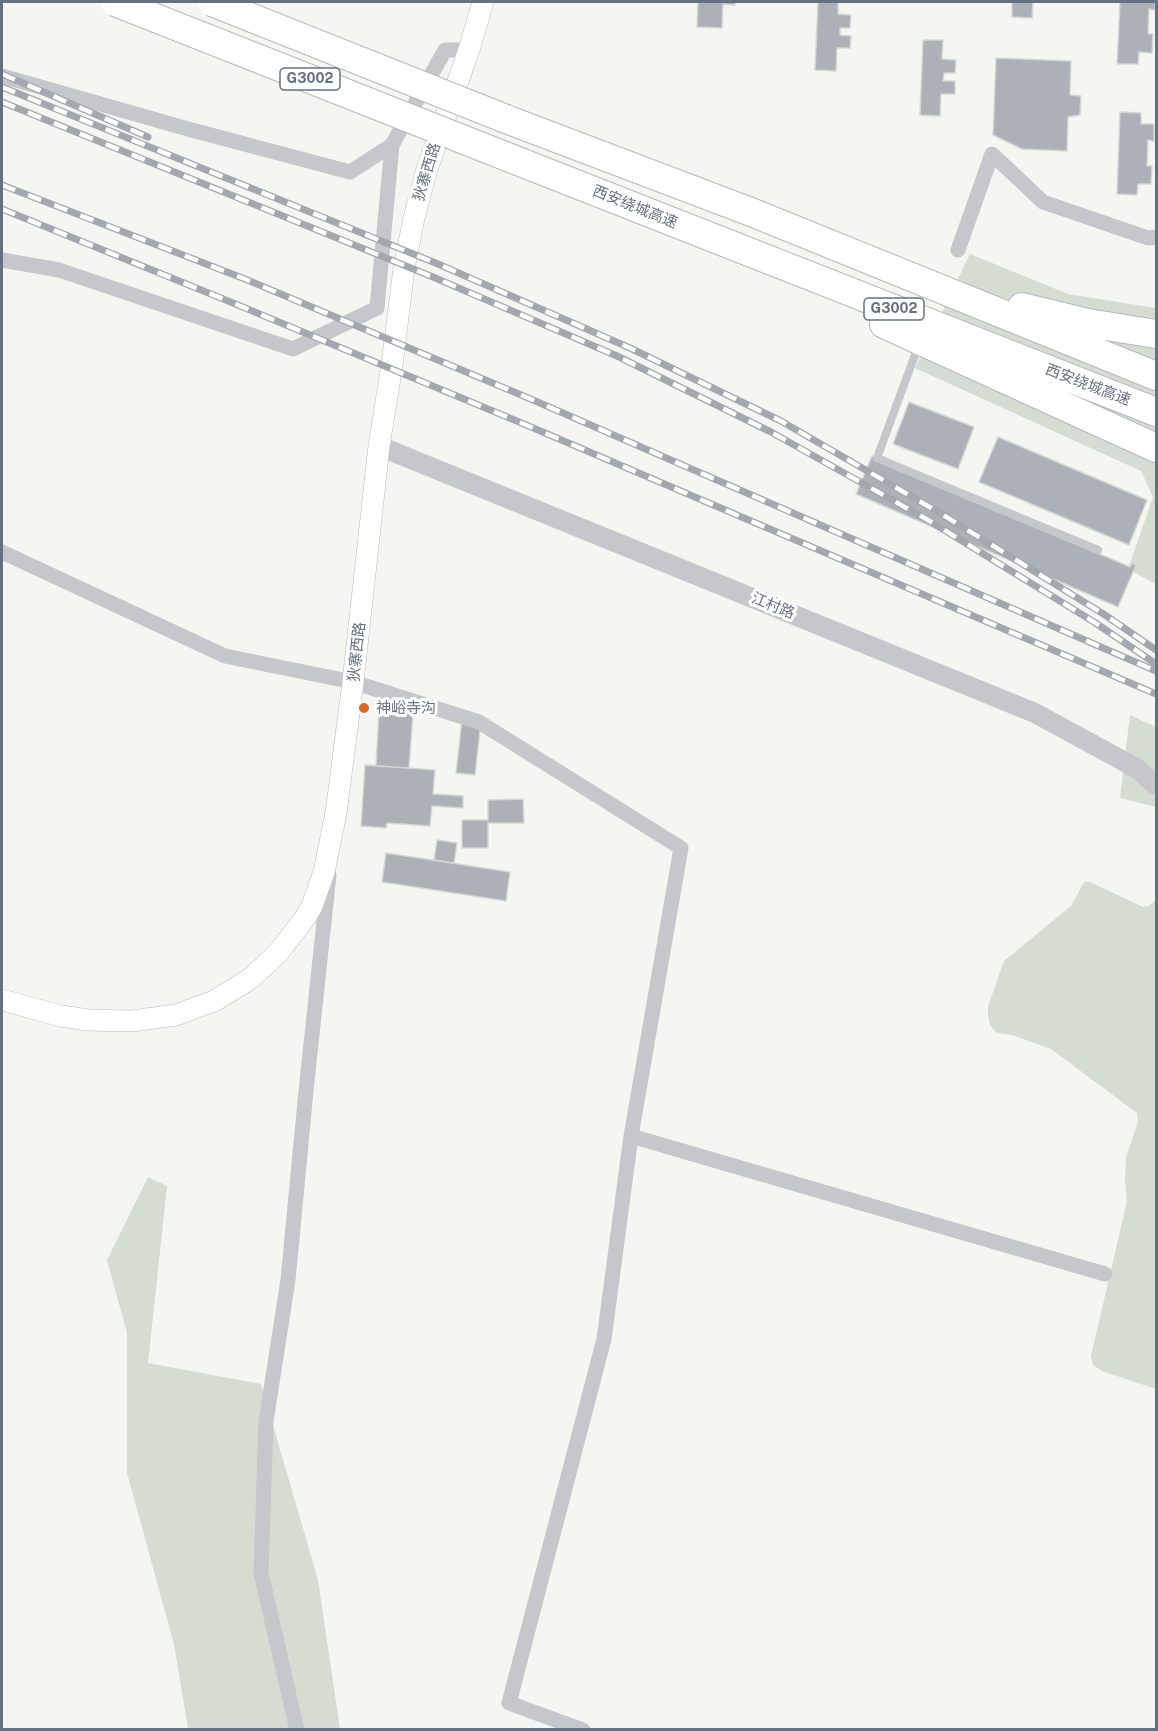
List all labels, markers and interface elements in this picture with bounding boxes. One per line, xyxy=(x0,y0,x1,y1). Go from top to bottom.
road number: G3002 xyxy=(280,68,340,90)
street label: 狄寨西路 xyxy=(410,141,444,203)
street label: 西安绕城高速 xyxy=(590,182,680,232)
road number: G3002 xyxy=(864,298,924,320)
street label: 西安绕城高速 xyxy=(1043,360,1133,410)
street label: 江村路 xyxy=(749,589,797,623)
street label: 狄寨西路 xyxy=(345,621,369,683)
place label: 神峪寺沟 xyxy=(376,699,436,717)
marker: 神峪寺沟 xyxy=(357,701,371,715)

